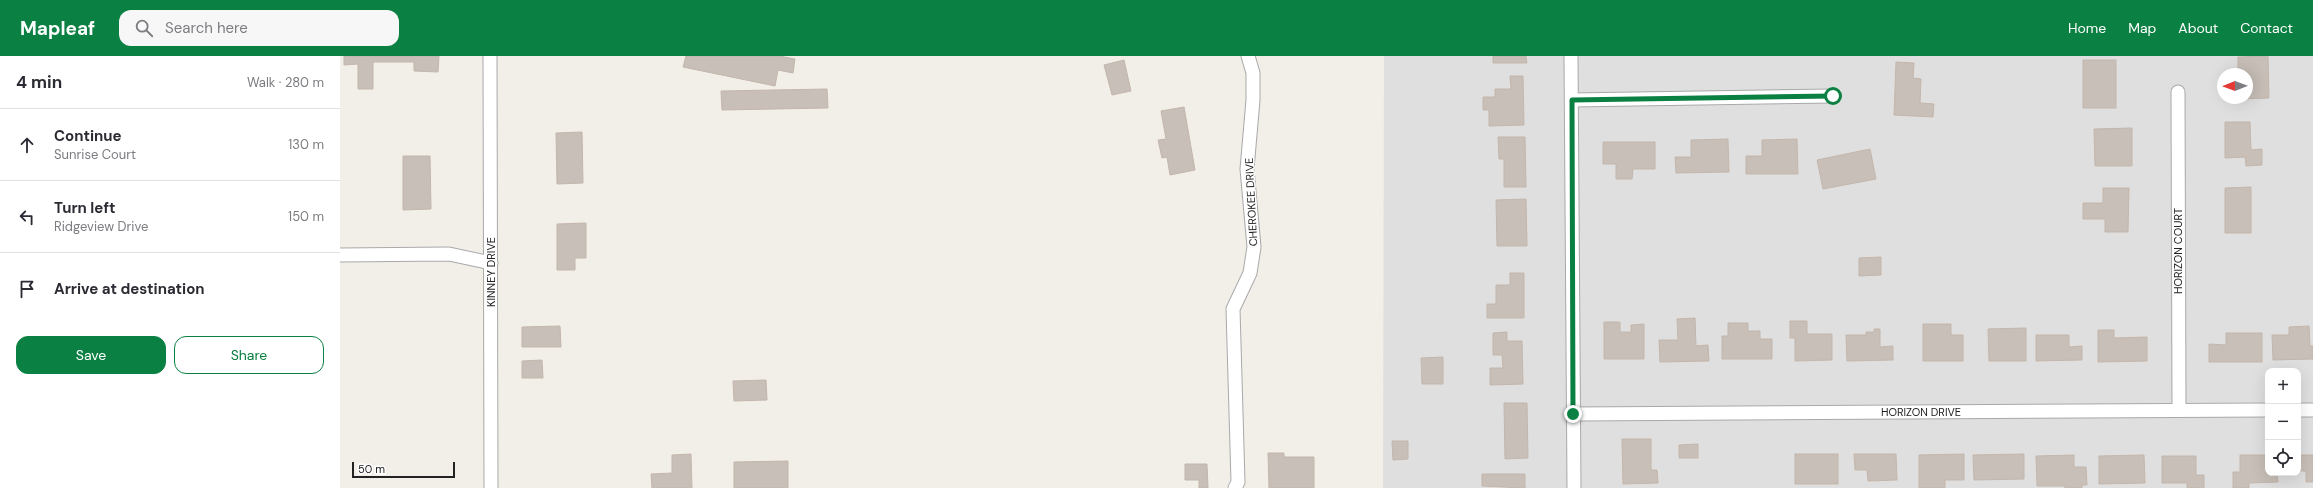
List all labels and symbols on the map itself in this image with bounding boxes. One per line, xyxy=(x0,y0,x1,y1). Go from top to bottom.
north arrow xyxy=(2217,68,2253,104)
route start xyxy=(1824,87,1842,105)
street label: CHEROKEE DRIVE xyxy=(1242,157,1260,247)
street label: HORIZON COURT xyxy=(2171,208,2185,294)
street label: KINNEY DRIVE xyxy=(484,237,498,307)
route end xyxy=(1564,405,1582,423)
street label: HORIZON DRIVE xyxy=(1881,405,1961,419)
scale bar xyxy=(352,460,455,479)

